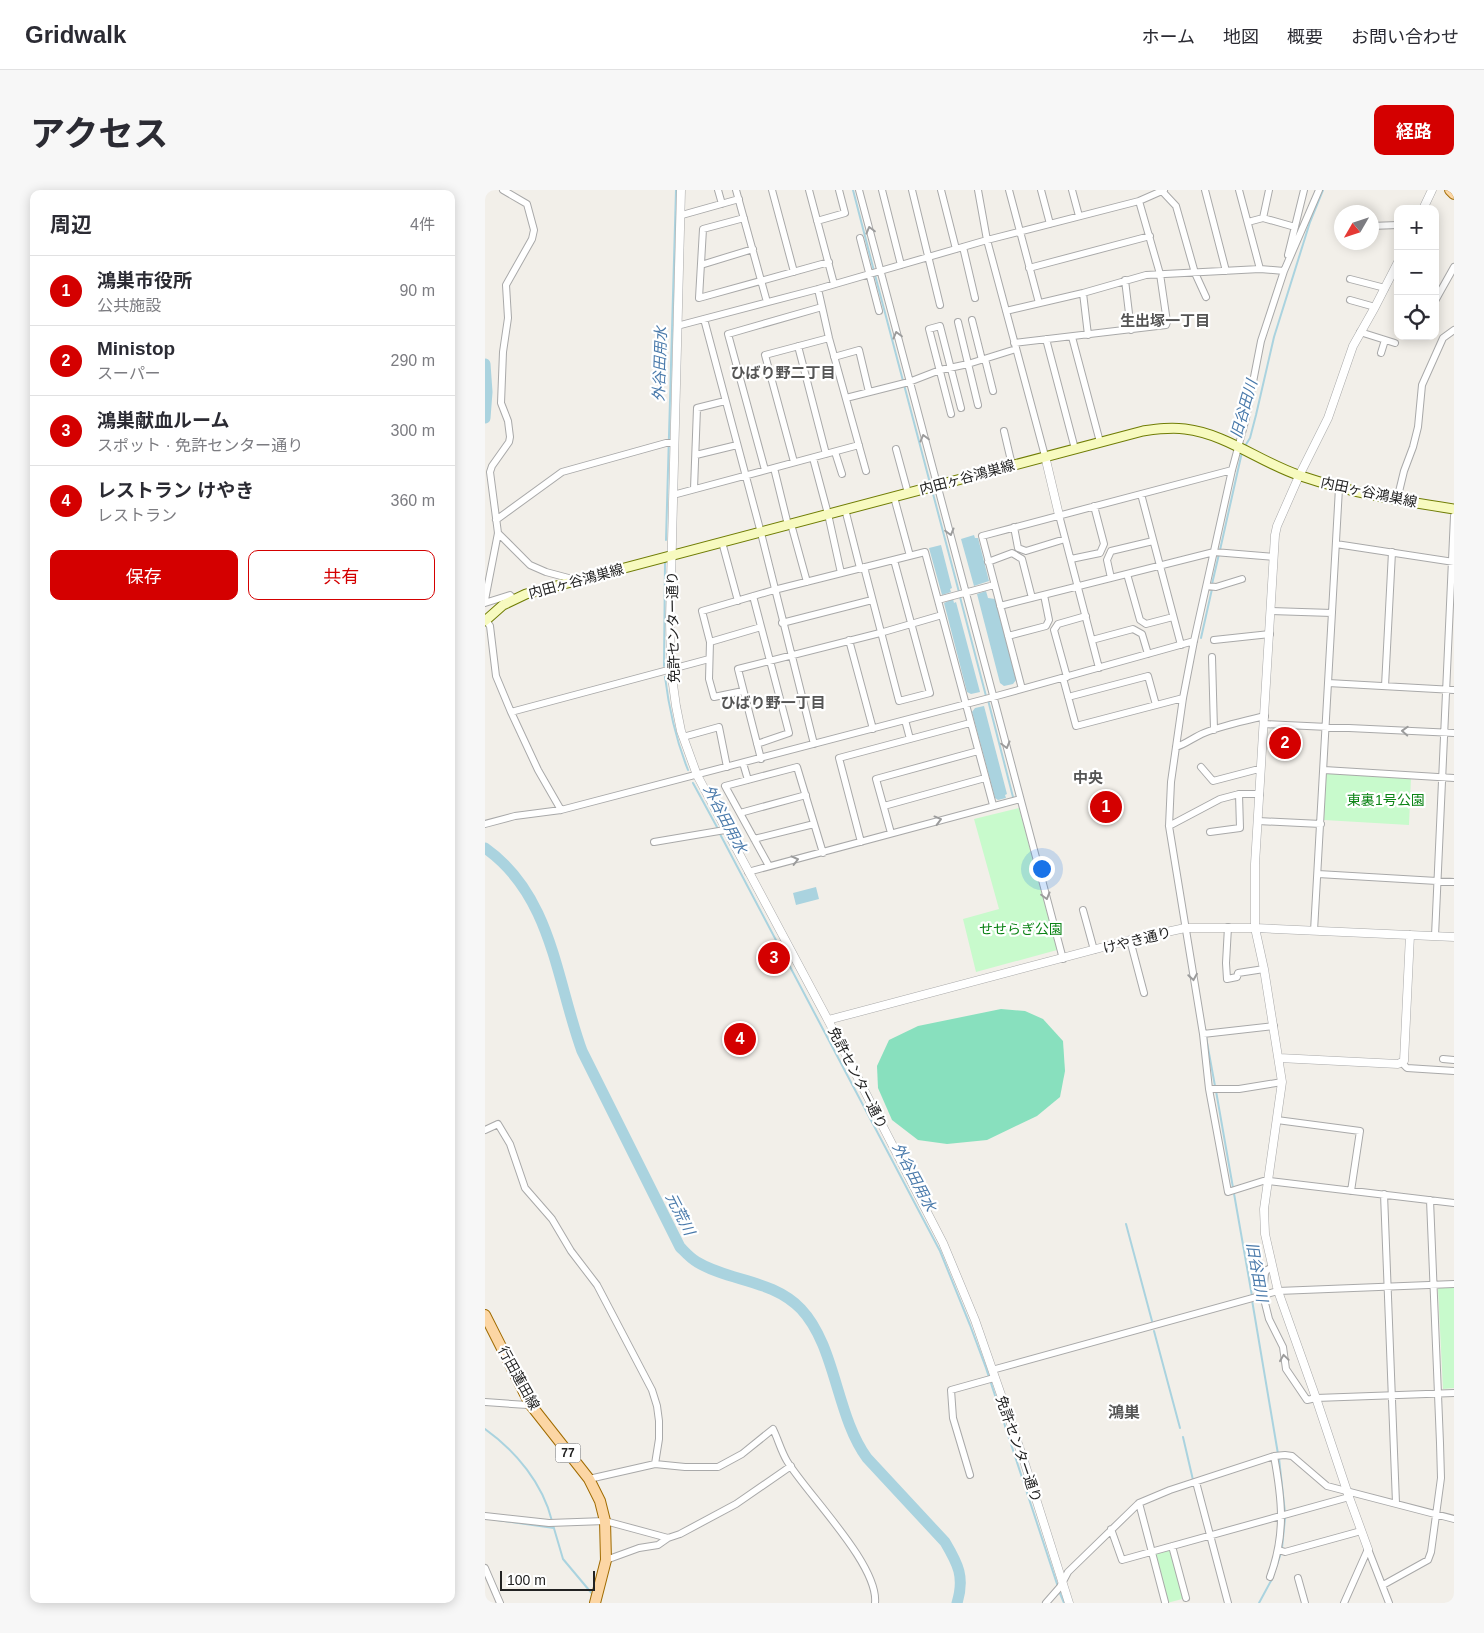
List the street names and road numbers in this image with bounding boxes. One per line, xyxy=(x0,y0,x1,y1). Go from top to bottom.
street label: 内田ヶ谷鴻巣線 xyxy=(918,457,1016,497)
street label: 内田ヶ谷鴻巣線 xyxy=(1319,474,1419,510)
street label: 内田ヶ谷鴻巣線 xyxy=(527,561,625,601)
street label: 免許センター通り xyxy=(664,571,682,683)
street label: けやき通り xyxy=(1101,924,1173,956)
street label: 免許センター通り xyxy=(825,1024,891,1132)
street label: 行田蓮田線 xyxy=(495,1344,543,1412)
street label: 免許センター通り xyxy=(993,1393,1045,1505)
road number: 77 xyxy=(555,1444,581,1462)

